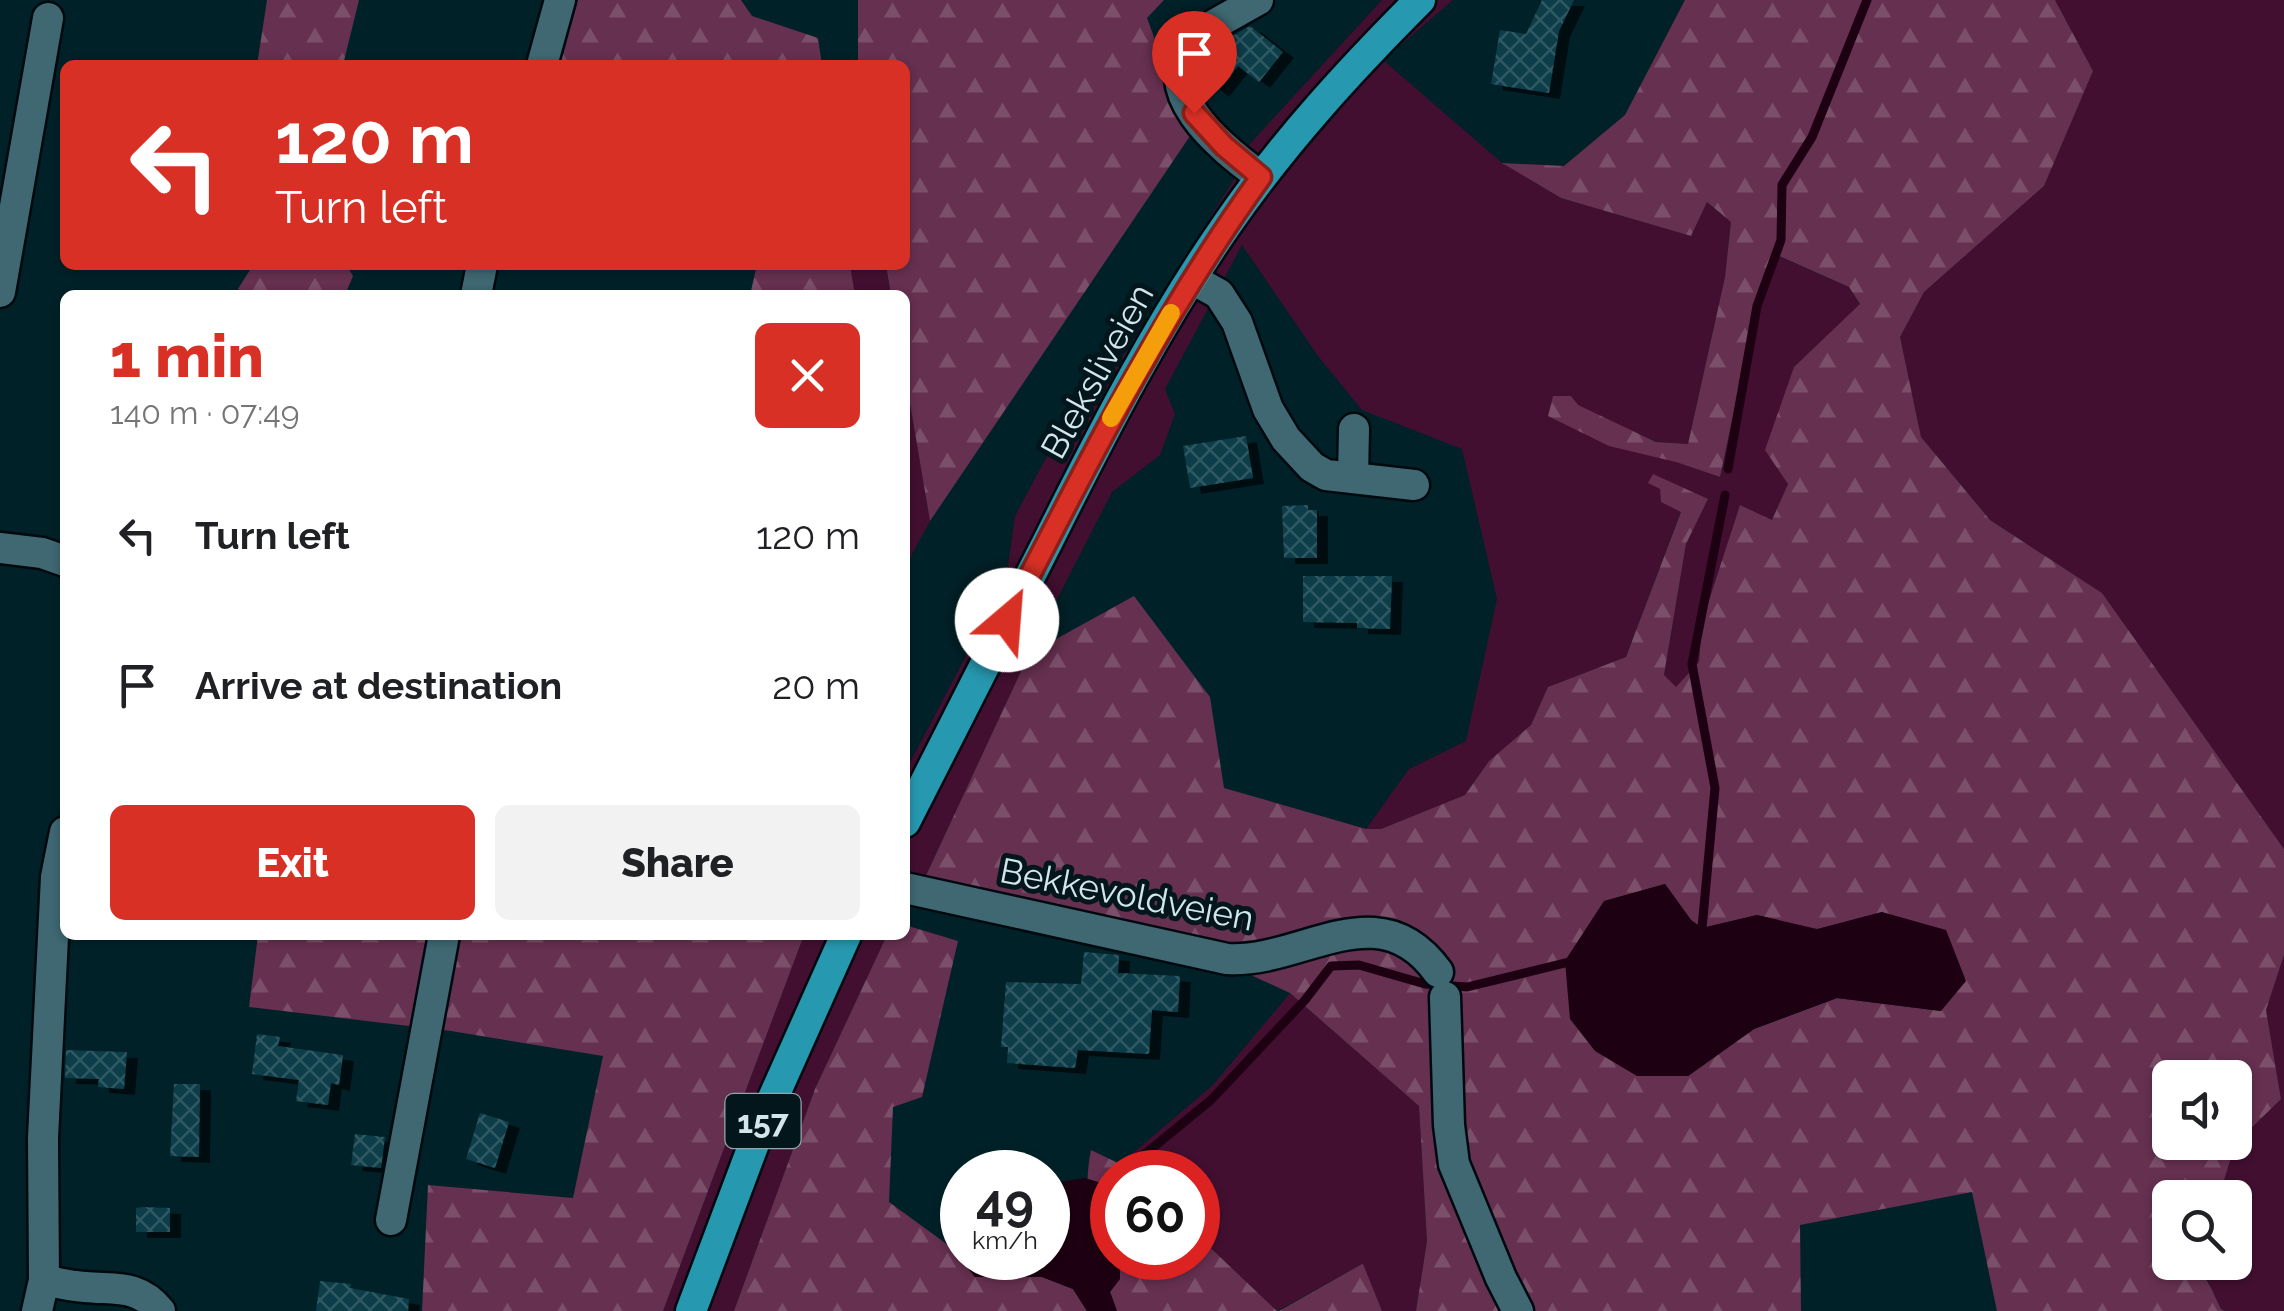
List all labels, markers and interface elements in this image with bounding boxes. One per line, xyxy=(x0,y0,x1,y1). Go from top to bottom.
pin xyxy=(1152,11,1237,114)
icon: arrive xyxy=(1167,26,1222,81)
text: 120 m xyxy=(275,97,474,179)
icon: left xyxy=(110,100,240,230)
text: Turn left xyxy=(275,181,447,234)
street label: Bleksliveien xyxy=(1032,277,1162,465)
text: 1 min xyxy=(110,321,264,391)
button: close xyxy=(755,323,860,428)
text: 140 m · 07:49 xyxy=(110,394,299,431)
icon: left xyxy=(110,508,165,563)
text: Turn left xyxy=(195,513,350,558)
text: 120 m xyxy=(756,513,860,558)
position arrow xyxy=(955,568,1059,672)
icon: arrive xyxy=(110,658,165,713)
text: Arrive at destination xyxy=(195,663,562,708)
text: 20 m xyxy=(772,663,860,708)
button: Exit xyxy=(110,805,475,920)
button: Share xyxy=(495,805,860,920)
street label: Bekkevoldveien xyxy=(997,849,1257,939)
map controls xyxy=(2152,1060,2252,1280)
button: sound xyxy=(2152,1060,2252,1160)
road number: 157 xyxy=(726,1094,800,1148)
speed limit sign: 60 xyxy=(1090,1150,1220,1280)
text: 49 xyxy=(976,1173,1034,1232)
button: search xyxy=(2152,1180,2252,1280)
text: km/h xyxy=(972,1225,1038,1255)

